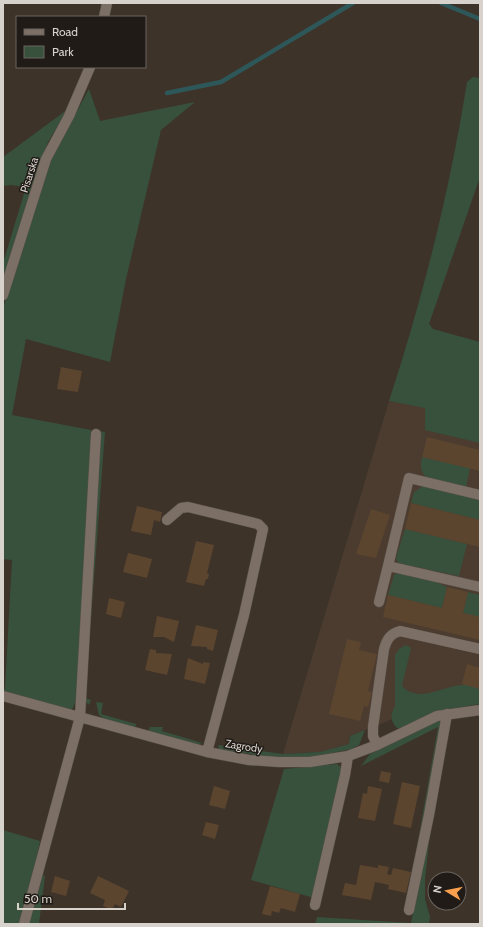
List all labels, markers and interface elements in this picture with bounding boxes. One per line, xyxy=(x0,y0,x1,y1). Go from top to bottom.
legend xyxy=(16,16,146,68)
text: Road xyxy=(52,24,78,39)
text: Park xyxy=(52,44,74,59)
street label: Pisarska xyxy=(17,155,42,195)
street label: Zagrody xyxy=(224,736,264,756)
north arrow xyxy=(427,871,467,911)
text: N xyxy=(430,884,445,894)
scale bar xyxy=(18,885,125,911)
text: 50 m xyxy=(24,891,52,906)

